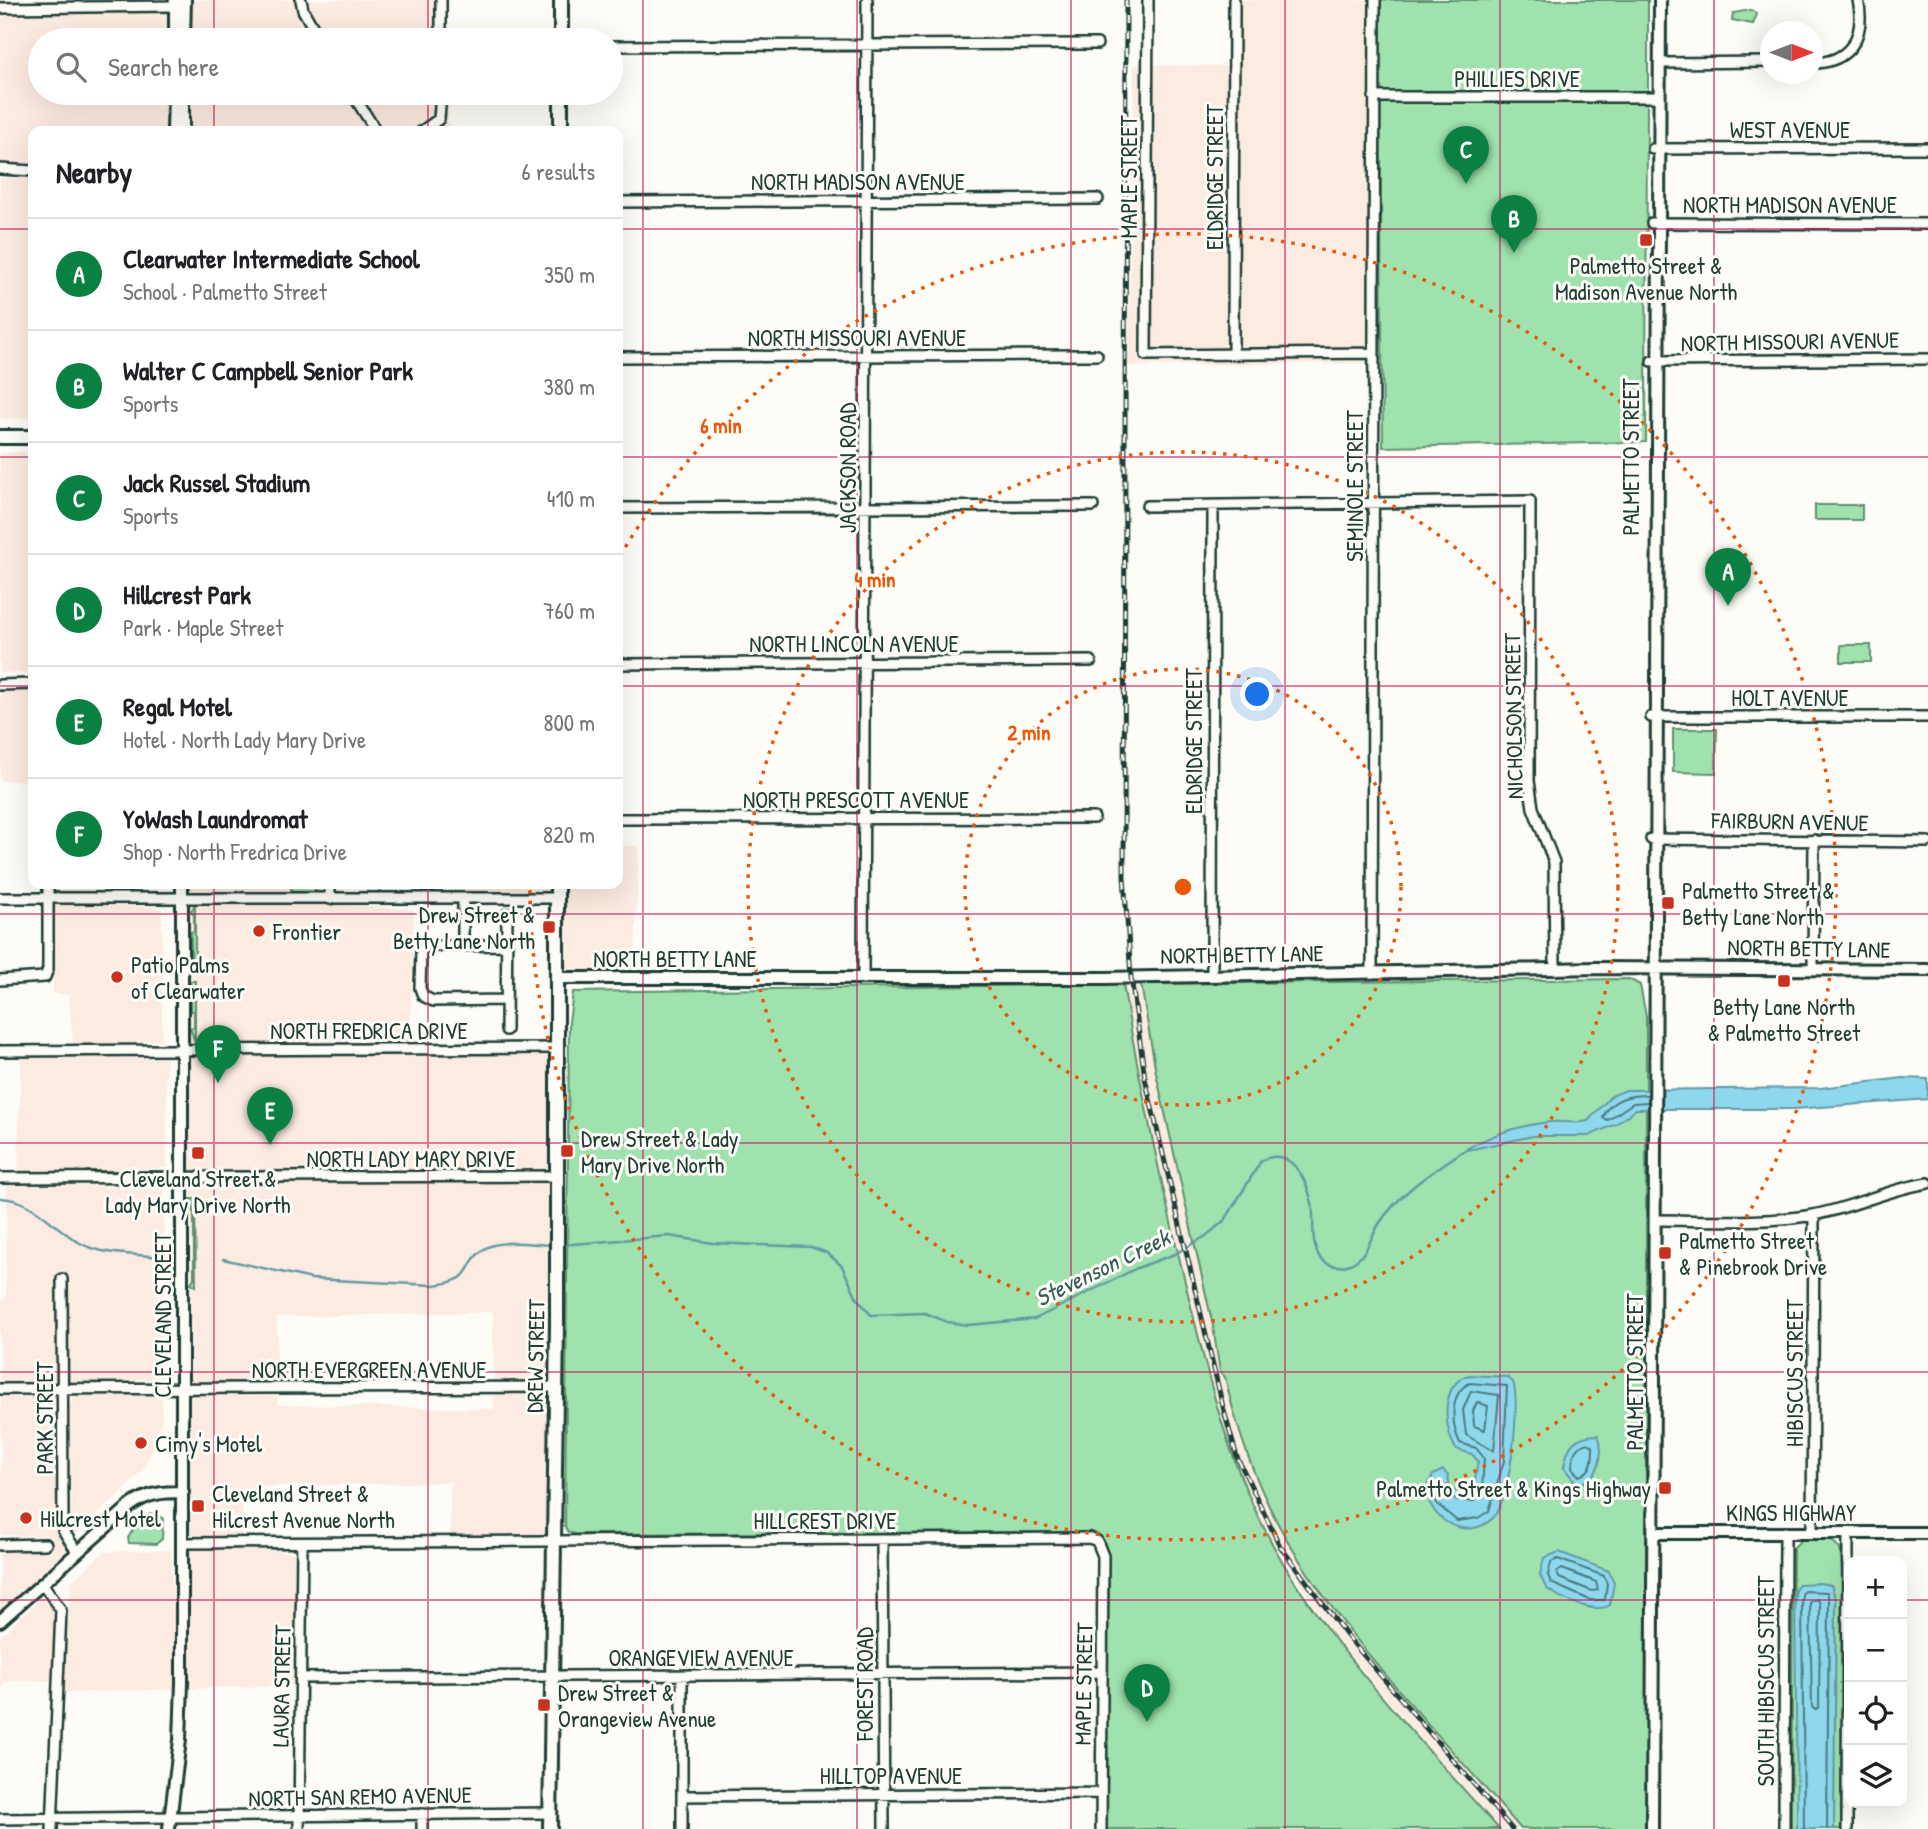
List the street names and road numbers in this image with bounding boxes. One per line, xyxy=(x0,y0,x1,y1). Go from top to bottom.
street label: PHILLIES DRIVE xyxy=(1454,63,1580,94)
street label: ELDRIDGE STREET xyxy=(1199,104,1230,250)
street label: WEST AVENUE xyxy=(1730,114,1850,145)
street label: MAPLE STREET xyxy=(1113,115,1144,238)
street label: NORTH MADISON AVENUE xyxy=(751,166,965,197)
street label: NORTH MADISON AVENUE xyxy=(1683,189,1897,220)
street label: NORTH MISSOURI AVENUE xyxy=(748,322,966,353)
street label: NORTH MISSOURI AVENUE xyxy=(1681,324,1899,358)
street label: PALMETTO STREET xyxy=(1615,378,1646,536)
street label: JACKSON ROAD xyxy=(832,403,863,533)
street label: SEMINOLE STREET xyxy=(1339,410,1370,562)
street label: NORTH LINCOLN AVENUE xyxy=(749,628,959,659)
street label: NICHOLSON STREET xyxy=(1496,632,1530,799)
street label: ELDRIDGE STREET xyxy=(1178,668,1209,814)
street label: HOLT AVENUE xyxy=(1731,682,1849,713)
street label: NORTH PRESCOTT AVENUE xyxy=(743,784,969,815)
street label: FAIRBURN AVENUE xyxy=(1710,804,1869,838)
street label: NORTH BETTY LANE xyxy=(1727,931,1891,965)
street label: NORTH BETTY LANE xyxy=(1160,937,1324,971)
street label: NORTH BETTY LANE xyxy=(593,943,757,974)
street label: NORTH FREDRICA DRIVE xyxy=(270,1015,468,1046)
street label: NORTH LADY MARY DRIVE xyxy=(306,1143,516,1174)
street label: CLEVELAND STREET xyxy=(147,1232,178,1398)
street label: PALMETTO STREET xyxy=(1619,1293,1650,1451)
street label: DREW STREET xyxy=(519,1299,551,1413)
street label: HIBISCUS STREET xyxy=(1779,1299,1810,1447)
street label: NORTH EVERGREEN AVENUE xyxy=(252,1354,486,1385)
street label: PARK STREET xyxy=(29,1361,60,1474)
street label: KINGS HIGHWAY xyxy=(1726,1497,1856,1528)
street label: HILLCREST DRIVE xyxy=(754,1505,896,1536)
street label: SOUTH HIBISCUS STREET xyxy=(1750,1575,1781,1786)
street label: MAPLE STREET xyxy=(1066,1622,1100,1746)
street label: LAURA STREET xyxy=(264,1624,298,1747)
street label: FOREST ROAD xyxy=(849,1627,880,1742)
street label: ORANGEVIEW AVENUE xyxy=(608,1642,794,1673)
street label: HILLTOP AVENUE xyxy=(820,1760,962,1791)
street label: NORTH SAN REMO AVENUE xyxy=(248,1779,472,1813)

